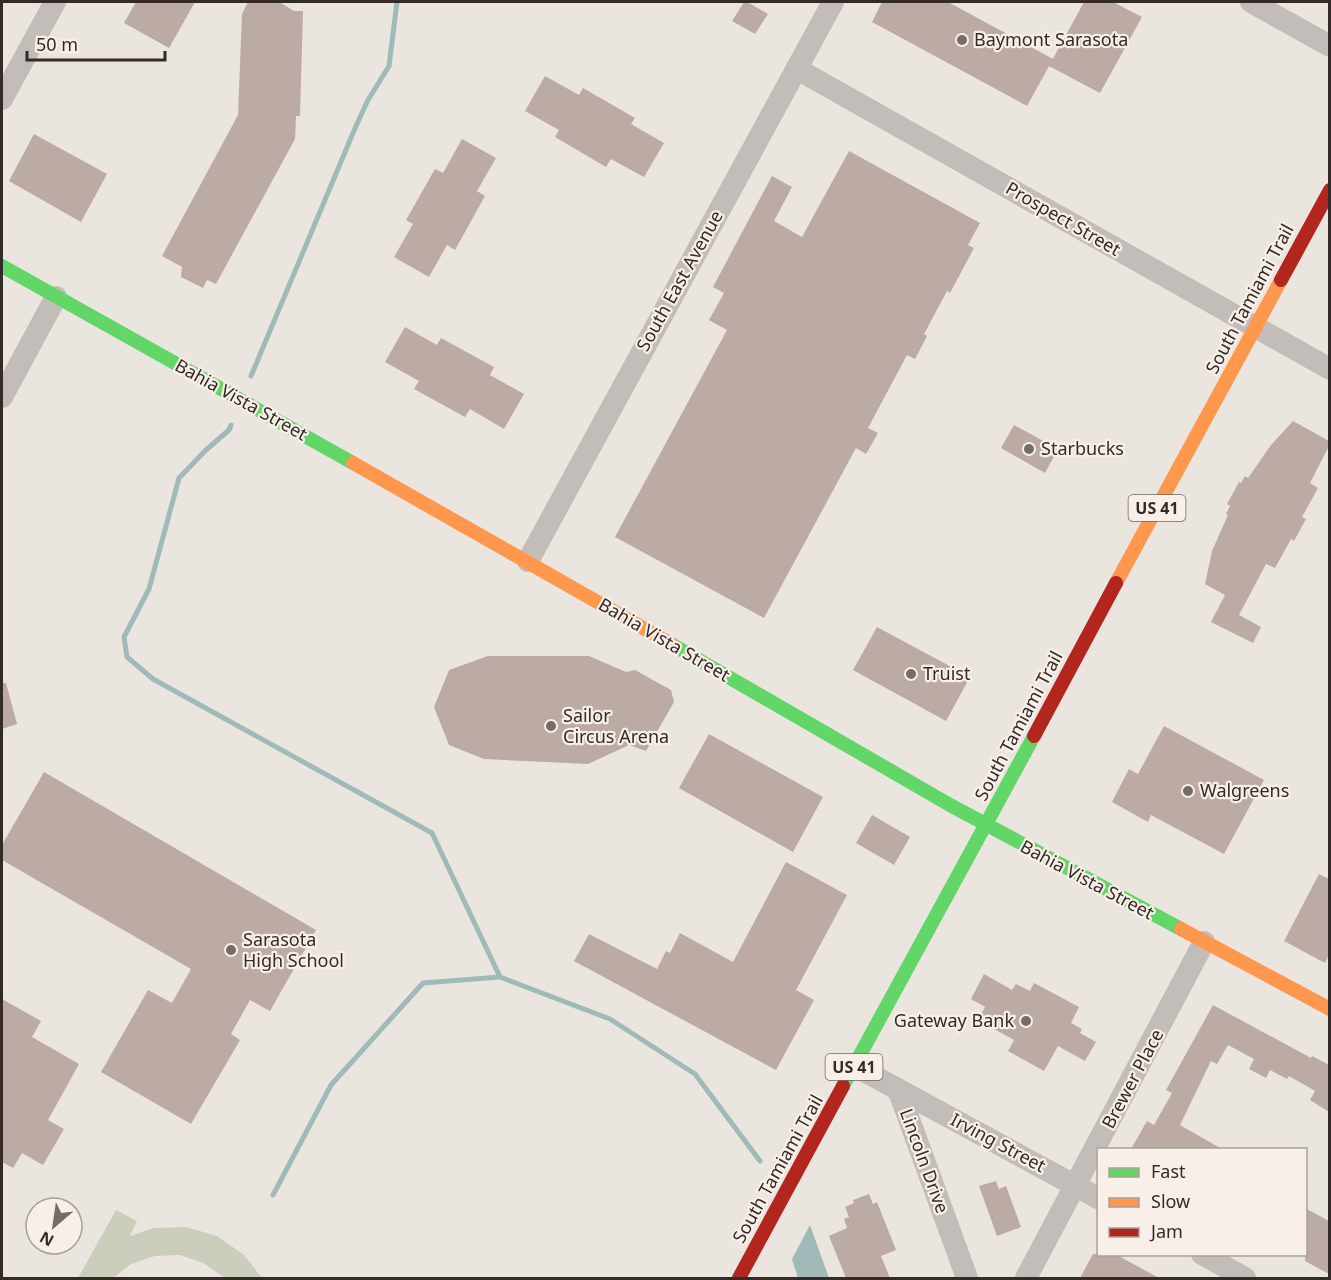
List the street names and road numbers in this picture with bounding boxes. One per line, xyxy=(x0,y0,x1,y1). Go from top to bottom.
street label: Prospect Street xyxy=(1002,176,1126,261)
street label: South East Avenue xyxy=(630,206,728,355)
street label: South Tamiami Trail xyxy=(1200,220,1299,378)
street label: Bahia Vista Street xyxy=(171,353,312,446)
road number: US 41 xyxy=(1128,495,1186,521)
street label: Bahia Vista Street xyxy=(594,592,735,687)
street label: South Tamiami Trail xyxy=(969,647,1068,805)
street label: Bahia Vista Street xyxy=(1017,834,1159,925)
street label: Brewer Place xyxy=(1096,1025,1168,1132)
road number: US 41 xyxy=(826,1054,882,1080)
street label: South Tamiami Trail xyxy=(726,1090,828,1247)
street label: Lincoln Drive xyxy=(895,1105,955,1216)
street label: Irving Street xyxy=(947,1107,1051,1177)

